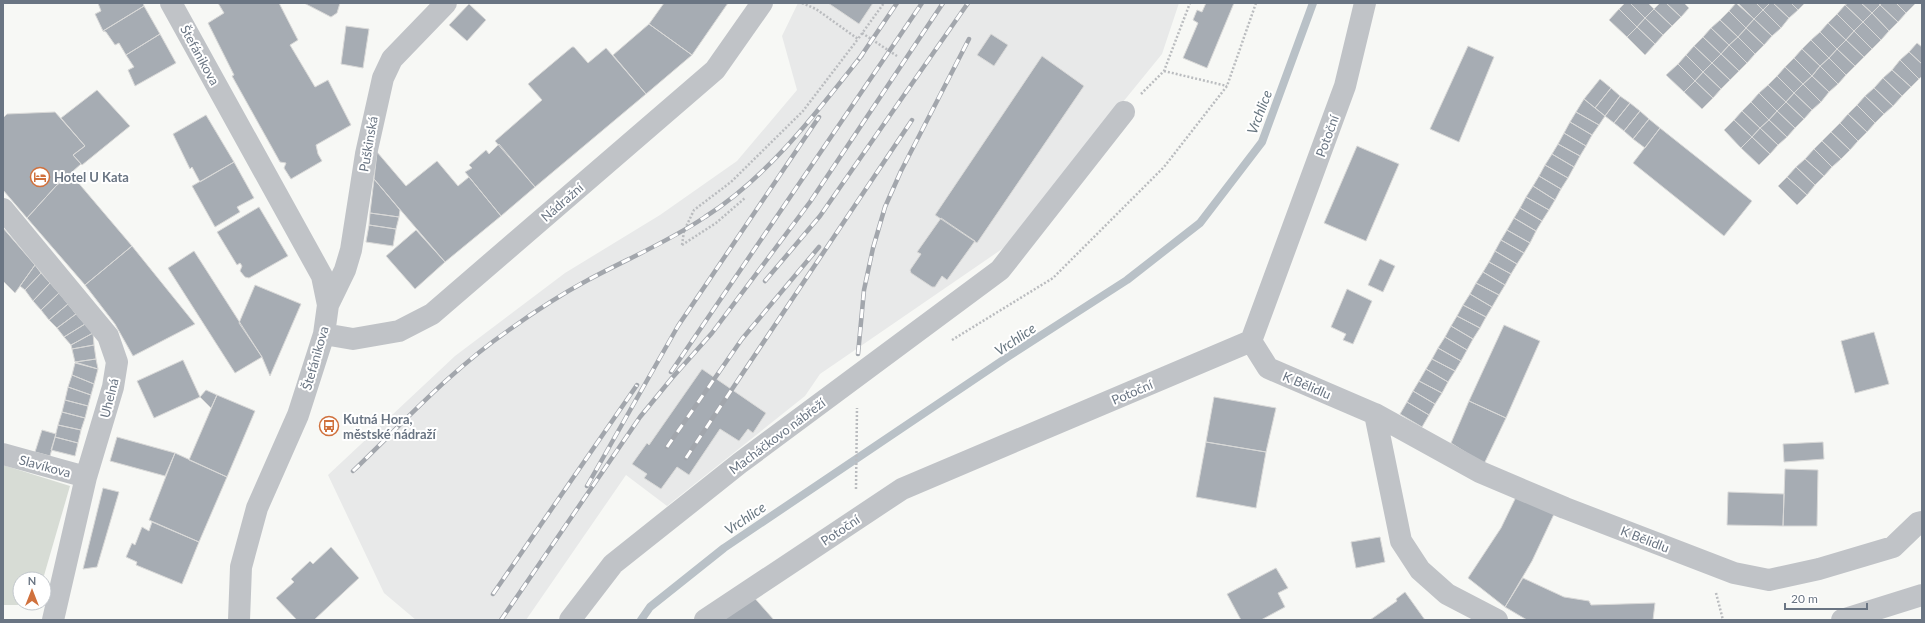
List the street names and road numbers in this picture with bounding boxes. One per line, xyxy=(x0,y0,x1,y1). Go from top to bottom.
street label: Štefánikova xyxy=(177,22,223,88)
street label: Potoční xyxy=(1312,112,1342,159)
street label: Puškinská xyxy=(355,115,381,173)
street label: Nádražní xyxy=(538,179,587,225)
street label: Štefánikova xyxy=(298,324,332,392)
street label: K Bělidlu xyxy=(1280,368,1334,402)
street label: Uhelná xyxy=(96,376,122,420)
street label: Potoční xyxy=(1109,376,1156,408)
street label: Macháčkovo nábřeží xyxy=(726,394,829,477)
street label: Slavíkova xyxy=(17,451,73,481)
street label: Potoční xyxy=(818,511,863,549)
street label: K Bělidlu xyxy=(1618,522,1672,556)

